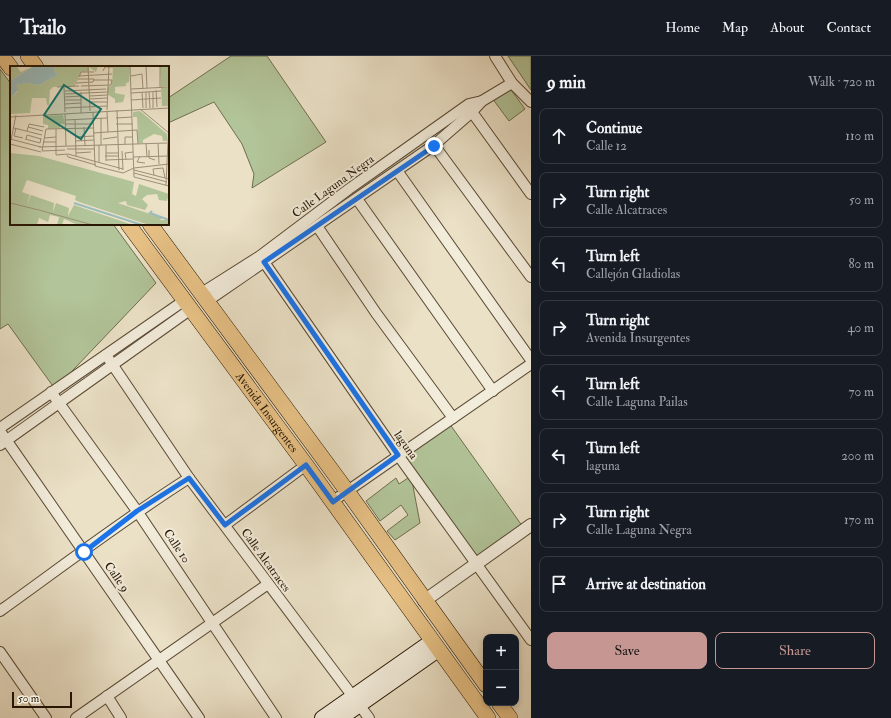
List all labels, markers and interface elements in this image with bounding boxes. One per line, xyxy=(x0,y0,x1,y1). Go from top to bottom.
text: Trailo xyxy=(20,16,66,40)
text: Home xyxy=(665,19,700,36)
text: Map xyxy=(722,19,748,36)
text: About xyxy=(770,19,804,36)
text: Contact xyxy=(826,19,871,36)
inset map xyxy=(10,66,169,225)
text: 9 min xyxy=(547,72,586,93)
text: Walk · 720 m xyxy=(808,74,875,90)
text: Continue xyxy=(586,119,642,138)
icon: ahead xyxy=(548,125,570,147)
text: 110 m xyxy=(845,128,874,144)
route end xyxy=(425,137,443,155)
text: Calle 12 xyxy=(586,138,627,154)
street label: Calle Laguna Negra xyxy=(289,151,378,221)
text: Turn right xyxy=(586,183,649,202)
icon: right xyxy=(548,189,570,211)
text: 50 m xyxy=(849,192,874,208)
text: Calle Alcatraces xyxy=(586,202,667,218)
text: Turn left xyxy=(586,247,640,266)
icon: left xyxy=(548,253,570,275)
text: 80 m xyxy=(848,256,874,272)
text: Callejón Gladiolas xyxy=(586,266,680,282)
text: Turn right xyxy=(586,311,649,330)
icon: right xyxy=(548,317,570,339)
text: 40 m xyxy=(848,320,874,336)
text: Avenida Insurgentes xyxy=(586,330,690,346)
street label: Avenida Insurgentes xyxy=(231,369,301,456)
text: Turn left xyxy=(586,375,640,394)
icon: left xyxy=(548,381,570,403)
text: 70 m xyxy=(849,384,874,400)
text: Calle Laguna Pailas xyxy=(586,394,688,410)
street label: laguna xyxy=(390,428,421,463)
text: Turn left xyxy=(586,439,640,458)
icon: left xyxy=(548,445,570,467)
text: 200 m xyxy=(841,448,874,464)
text: laguna xyxy=(586,458,620,474)
text: Turn right xyxy=(586,503,649,522)
icon: right xyxy=(548,509,570,531)
text: 170 m xyxy=(844,512,874,528)
text: Calle Laguna Negra xyxy=(586,522,692,538)
street label: Calle 10 xyxy=(160,526,193,566)
street label: Calle Alcatraces xyxy=(237,526,294,595)
route start xyxy=(75,543,93,561)
street label: Calle 9 xyxy=(101,559,132,595)
icon: arrive xyxy=(548,573,570,595)
text: Arrive at destination xyxy=(586,575,706,594)
button: Save xyxy=(547,632,707,669)
button: Share xyxy=(715,632,875,669)
map controls xyxy=(483,634,519,706)
button: + xyxy=(483,634,519,670)
button: − xyxy=(483,670,519,706)
scale bar xyxy=(12,690,72,709)
text: 50 m xyxy=(18,692,39,705)

